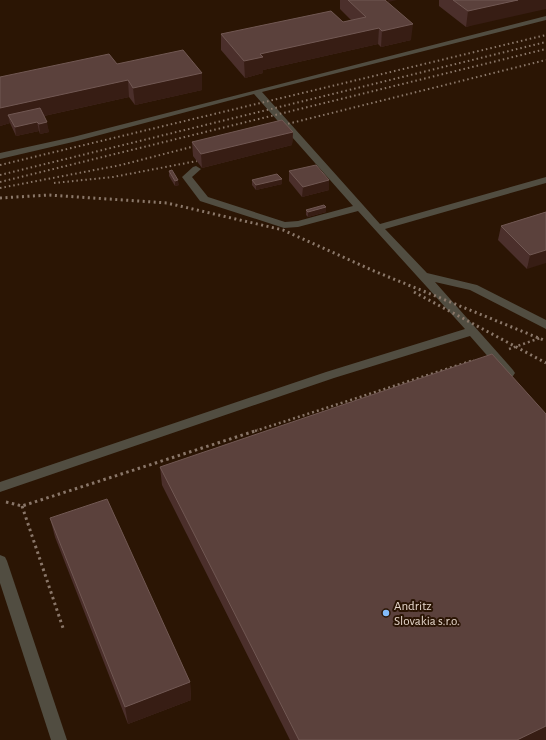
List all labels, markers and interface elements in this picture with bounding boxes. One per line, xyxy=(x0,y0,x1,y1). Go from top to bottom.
place label: Andritz Slovakia s.r.o. xyxy=(394,600,460,628)
marker: Andritz Slovakia s.r.o. xyxy=(381,608,391,618)

